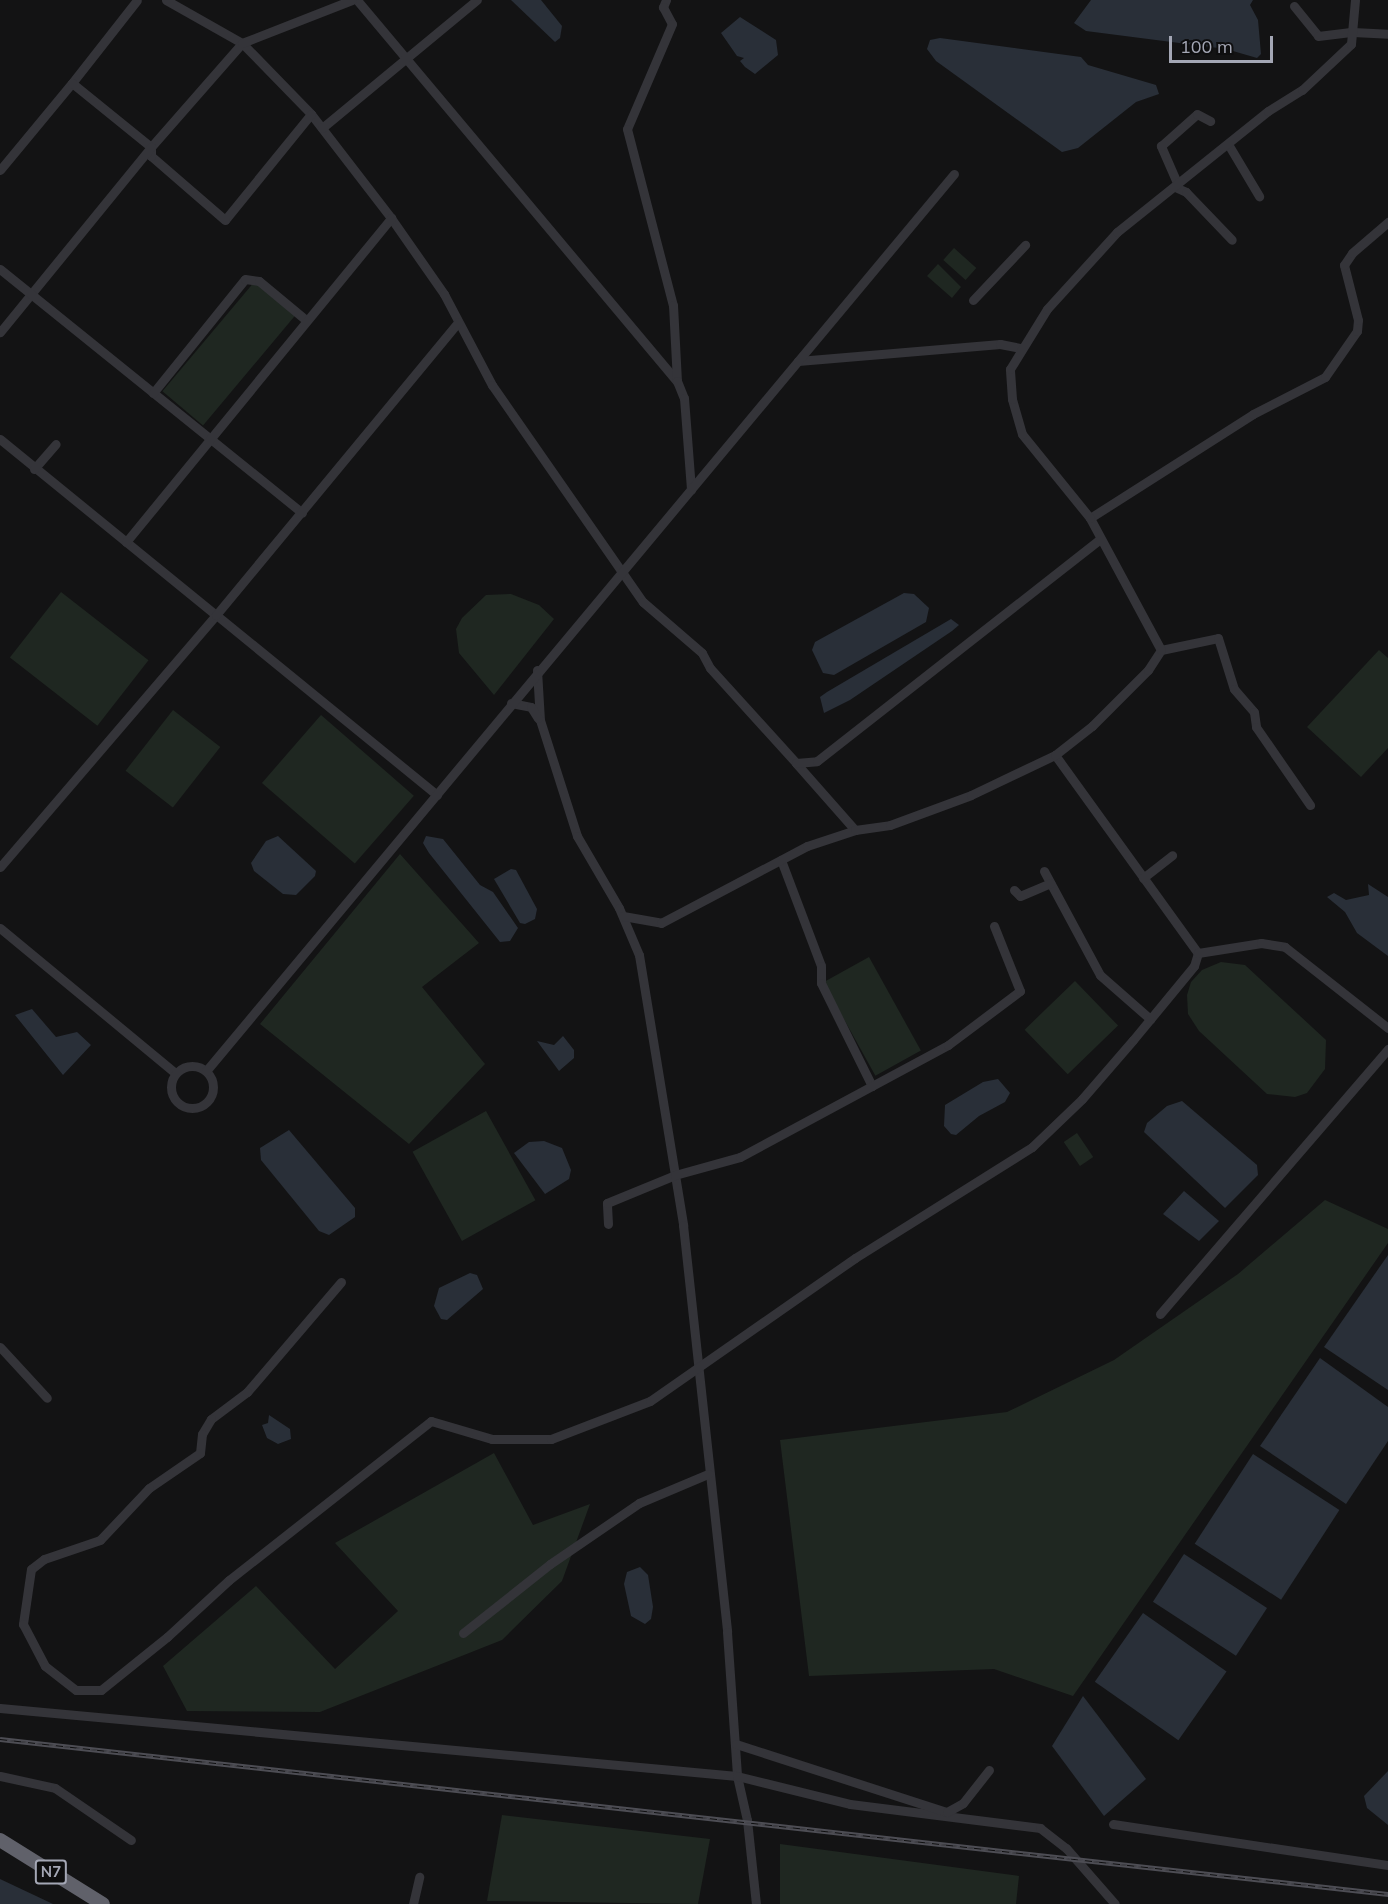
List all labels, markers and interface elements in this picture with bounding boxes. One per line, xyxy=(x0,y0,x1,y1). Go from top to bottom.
scale bar xyxy=(1172,24,1276,62)
text: 100 m xyxy=(1180,35,1233,58)
road number: N7 xyxy=(34,1860,68,1884)

